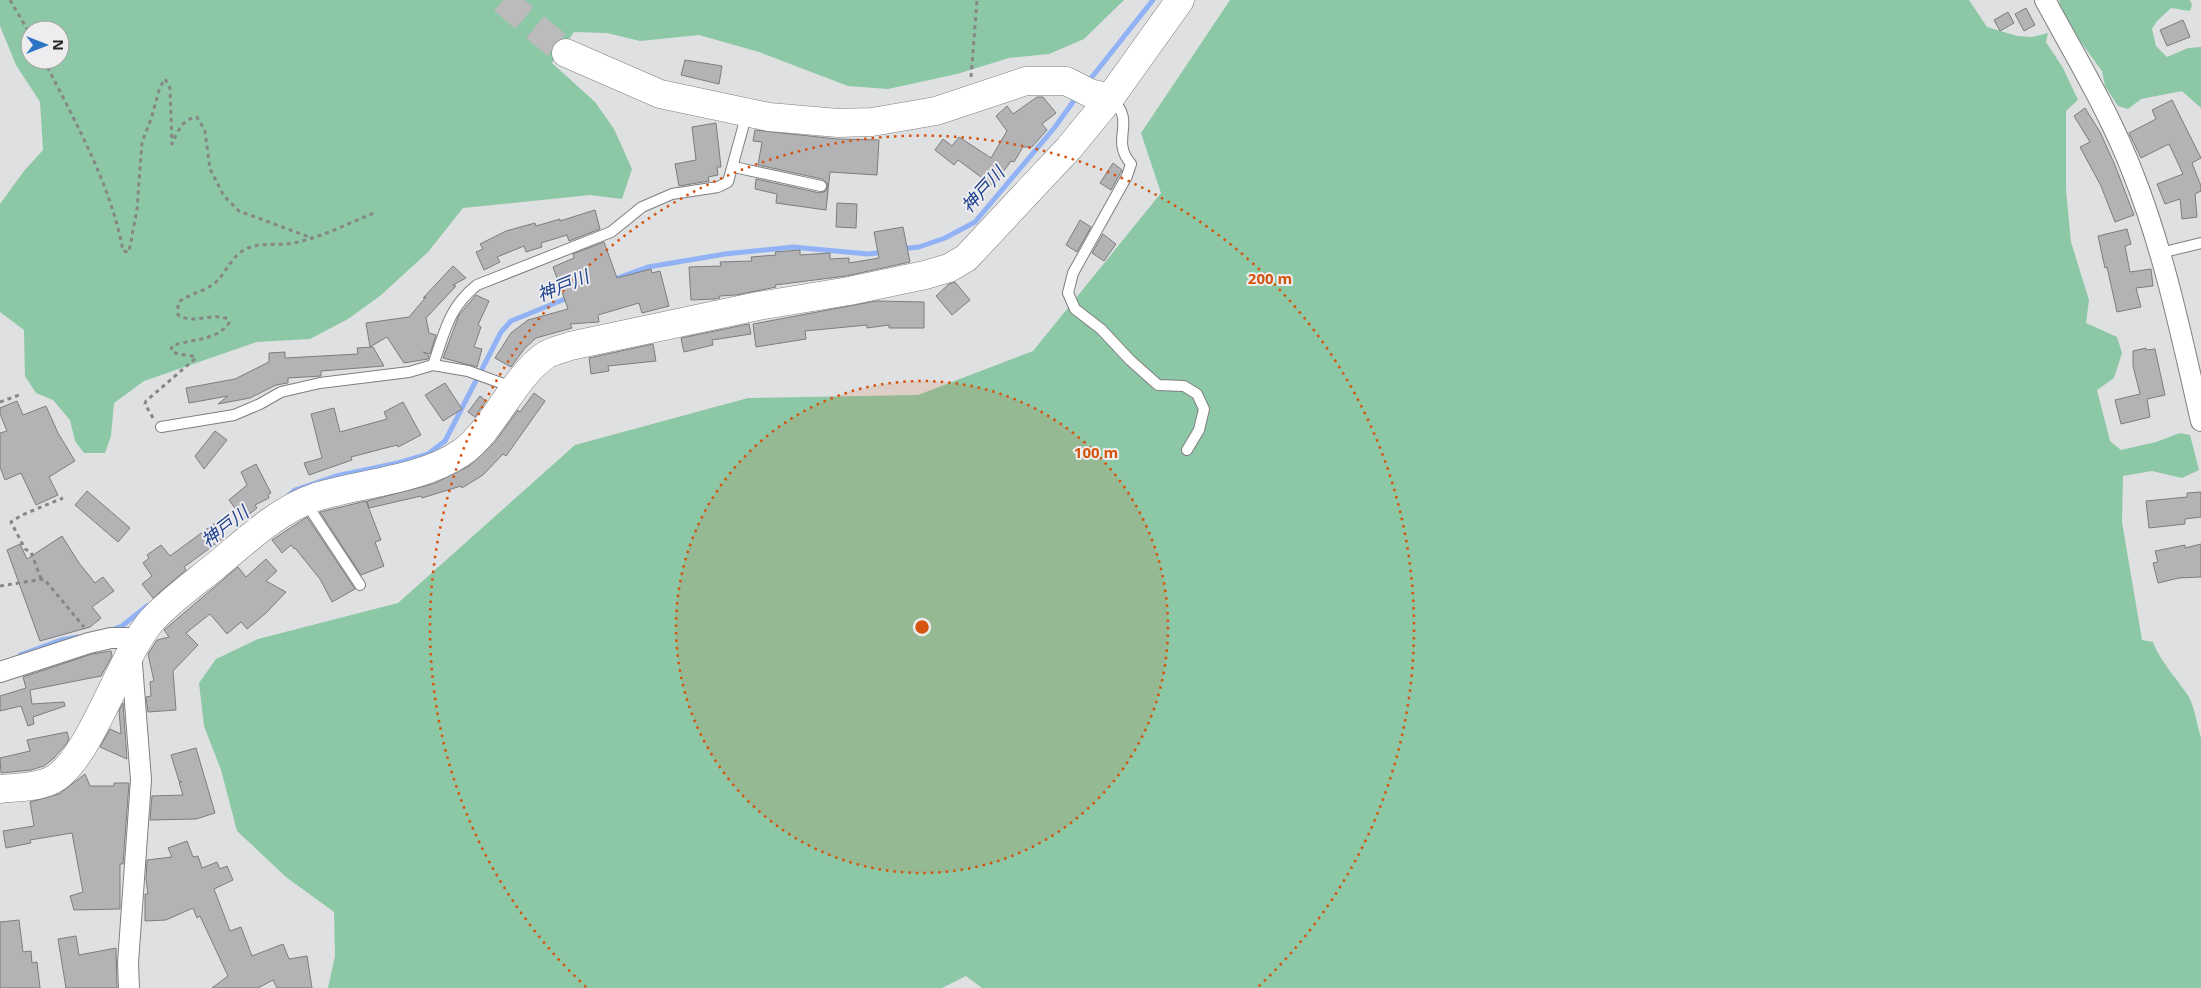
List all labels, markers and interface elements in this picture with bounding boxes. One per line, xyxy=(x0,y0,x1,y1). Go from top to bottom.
north arrow xyxy=(20,20,70,70)
text: N xyxy=(49,39,68,51)
water label: 神戸川 xyxy=(955,160,1011,217)
water label: 神戸川 xyxy=(533,263,594,306)
text: 200 m xyxy=(1248,268,1292,288)
text: 100 m xyxy=(1074,442,1118,462)
water label: 神戸川 xyxy=(196,499,255,552)
centre of rings xyxy=(913,618,931,636)

